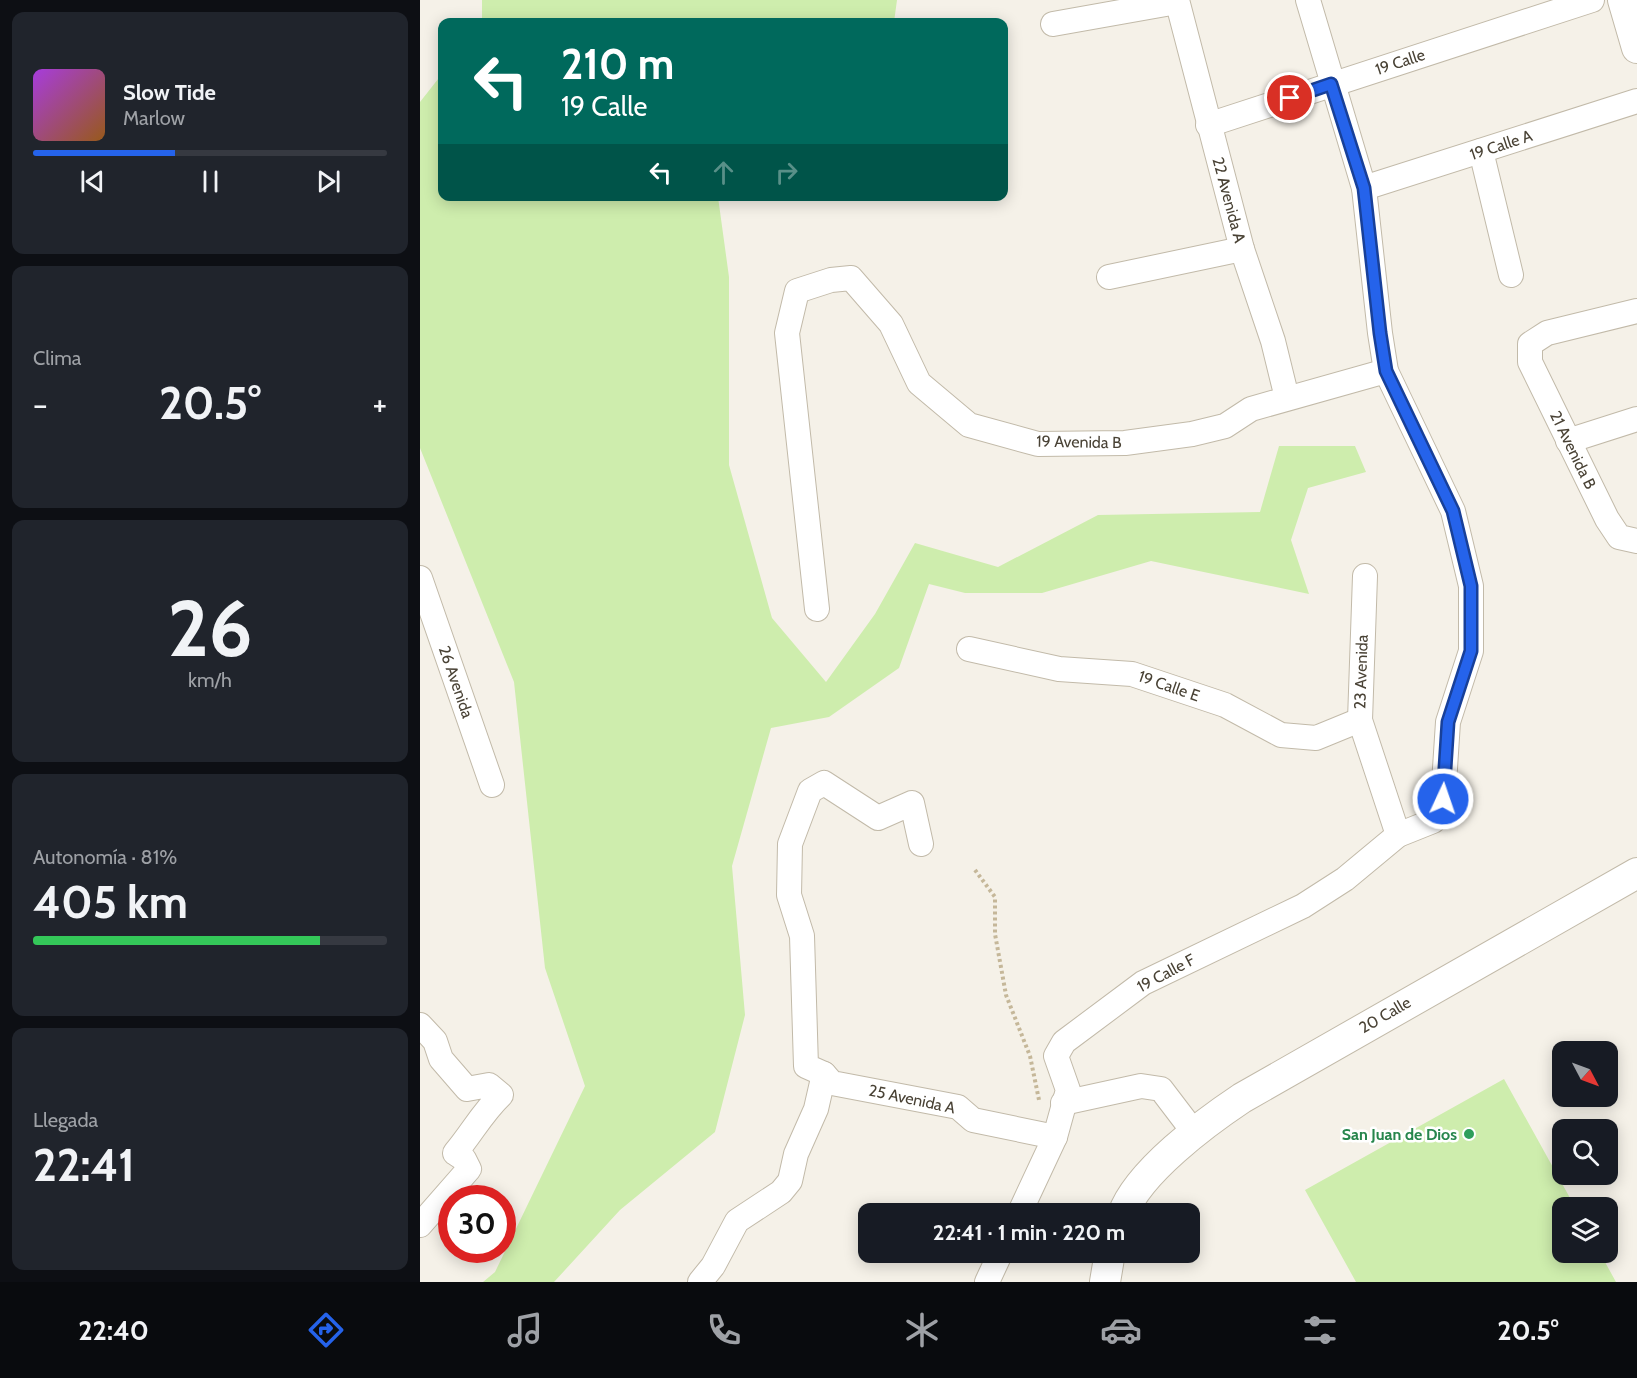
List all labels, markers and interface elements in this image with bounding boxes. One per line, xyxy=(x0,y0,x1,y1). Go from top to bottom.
text: 210 m xyxy=(561,38,674,90)
icon: left xyxy=(462,42,540,120)
street label: 19 Calle xyxy=(1373,45,1427,79)
pin xyxy=(1264,72,1315,123)
text: Slow Tide xyxy=(123,79,216,106)
icon: arrive xyxy=(1273,81,1306,114)
text: 19 Calle xyxy=(561,90,647,123)
text: Marlow xyxy=(123,106,185,130)
street label: 19 Calle A xyxy=(1467,126,1535,164)
street label: 22 Avenida A xyxy=(1208,155,1250,245)
icon: left xyxy=(644,156,677,189)
icon: ahead xyxy=(707,156,740,189)
icon: right xyxy=(770,156,803,189)
icon: previous xyxy=(76,165,109,198)
icon: pause xyxy=(194,165,227,198)
icon: next xyxy=(312,165,345,198)
text: Clima xyxy=(33,346,81,370)
text: 20.5° xyxy=(159,376,261,430)
text: − xyxy=(33,384,48,424)
text: + xyxy=(372,384,387,424)
street label: 21 Avenida B xyxy=(1546,408,1600,493)
street label: 19 Avenida B xyxy=(1036,432,1122,452)
text: 26 xyxy=(167,581,253,676)
street label: 23 Avenida xyxy=(1350,634,1372,710)
street label: 26 Avenida xyxy=(435,643,477,721)
street label: 19 Calle E xyxy=(1136,667,1202,705)
text: km/h xyxy=(188,668,232,692)
position arrow xyxy=(1411,767,1475,831)
text: Autonomía · 81% xyxy=(33,845,177,869)
text: 405 km xyxy=(33,875,188,929)
street label: 19 Calle F xyxy=(1134,950,1199,996)
street label: 20 Calle xyxy=(1356,993,1414,1037)
north arrow xyxy=(1552,1041,1618,1107)
map controls xyxy=(1552,1041,1618,1263)
street label: 25 Avenida A xyxy=(867,1081,957,1117)
text: Llegada xyxy=(33,1108,98,1132)
button: search xyxy=(1552,1119,1618,1185)
place label: San Juan de Dios xyxy=(1342,1125,1457,1144)
marker: San Juan de Dios xyxy=(1462,1127,1476,1141)
text: 22:41 xyxy=(33,1138,135,1192)
speed limit sign: 30 xyxy=(438,1185,516,1263)
button: layers xyxy=(1552,1197,1618,1263)
text: 22:41 · 1 min · 220 m xyxy=(933,1219,1125,1246)
icon: directions xyxy=(305,1309,347,1351)
icon: music xyxy=(504,1309,546,1351)
icon: phone xyxy=(703,1309,745,1351)
icon: climate xyxy=(901,1309,943,1351)
icon: car xyxy=(1100,1309,1142,1351)
icon: filters xyxy=(1299,1309,1341,1351)
text: 22:40 xyxy=(78,1314,149,1347)
text: 20.5° xyxy=(1497,1314,1559,1347)

